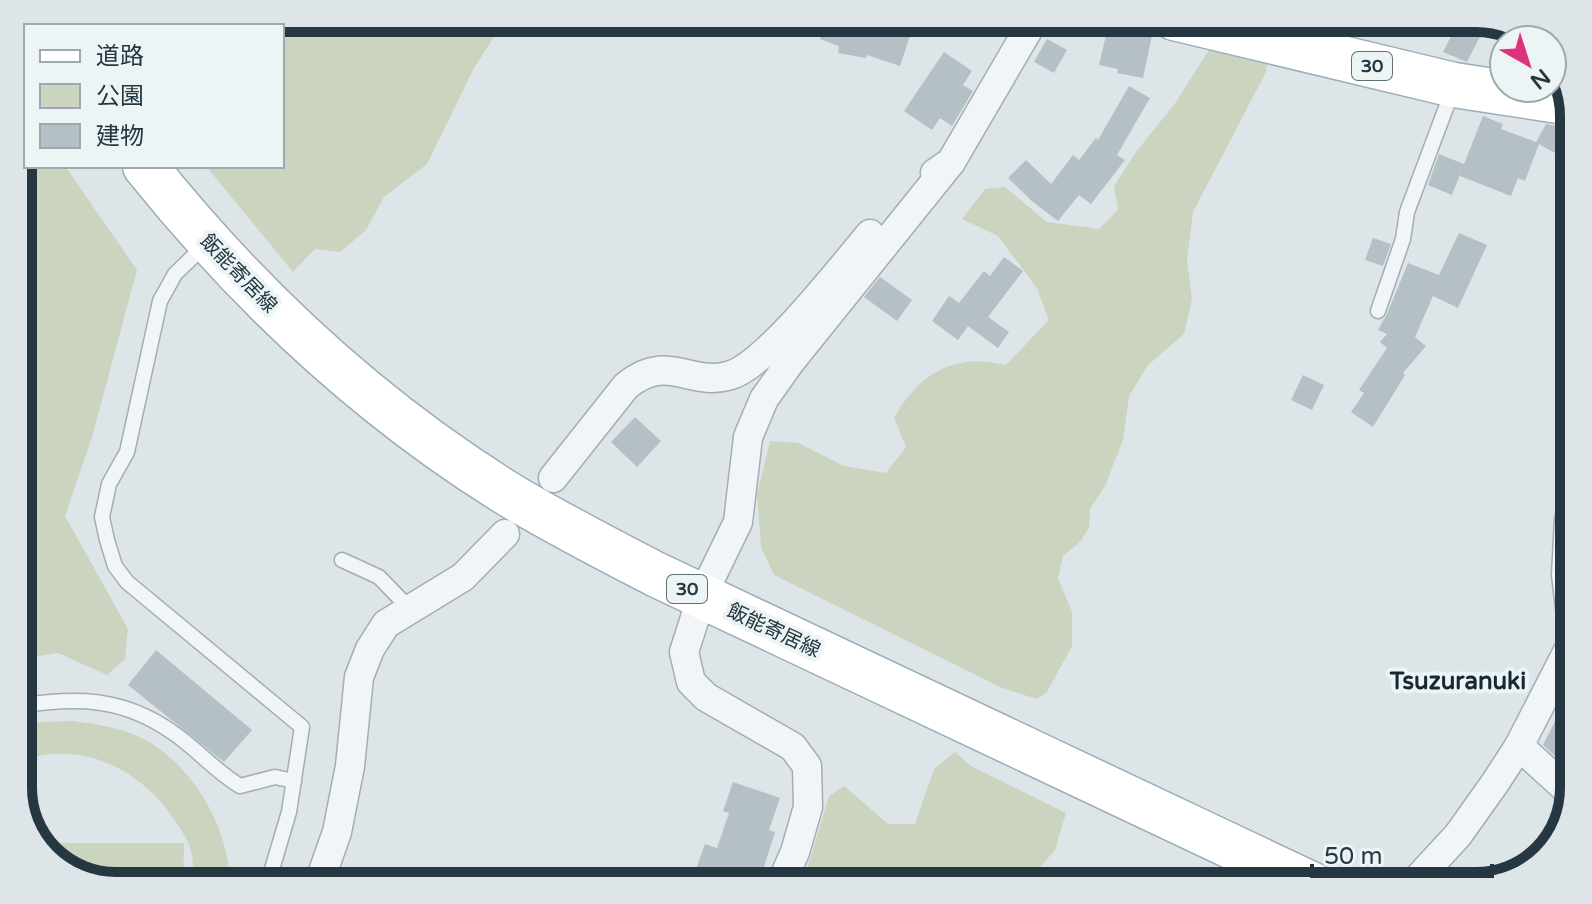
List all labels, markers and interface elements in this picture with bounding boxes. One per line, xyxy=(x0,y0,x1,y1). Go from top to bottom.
legend xyxy=(24,24,284,168)
north arrow xyxy=(1488,24,1568,104)
text: 道路 xyxy=(96,42,144,71)
road number: 30 xyxy=(1352,52,1392,80)
text: N xyxy=(1525,63,1555,94)
text: 公園 xyxy=(96,82,144,111)
text: 建物 xyxy=(96,122,144,151)
street label: 飯能寄居線 xyxy=(195,229,282,318)
road number: 30 xyxy=(667,575,707,603)
street label: 飯能寄居線 xyxy=(723,599,824,663)
district label: Tsuzuranuki xyxy=(1389,667,1526,696)
scale bar xyxy=(1312,828,1492,878)
text: 50 m xyxy=(1324,842,1382,871)

